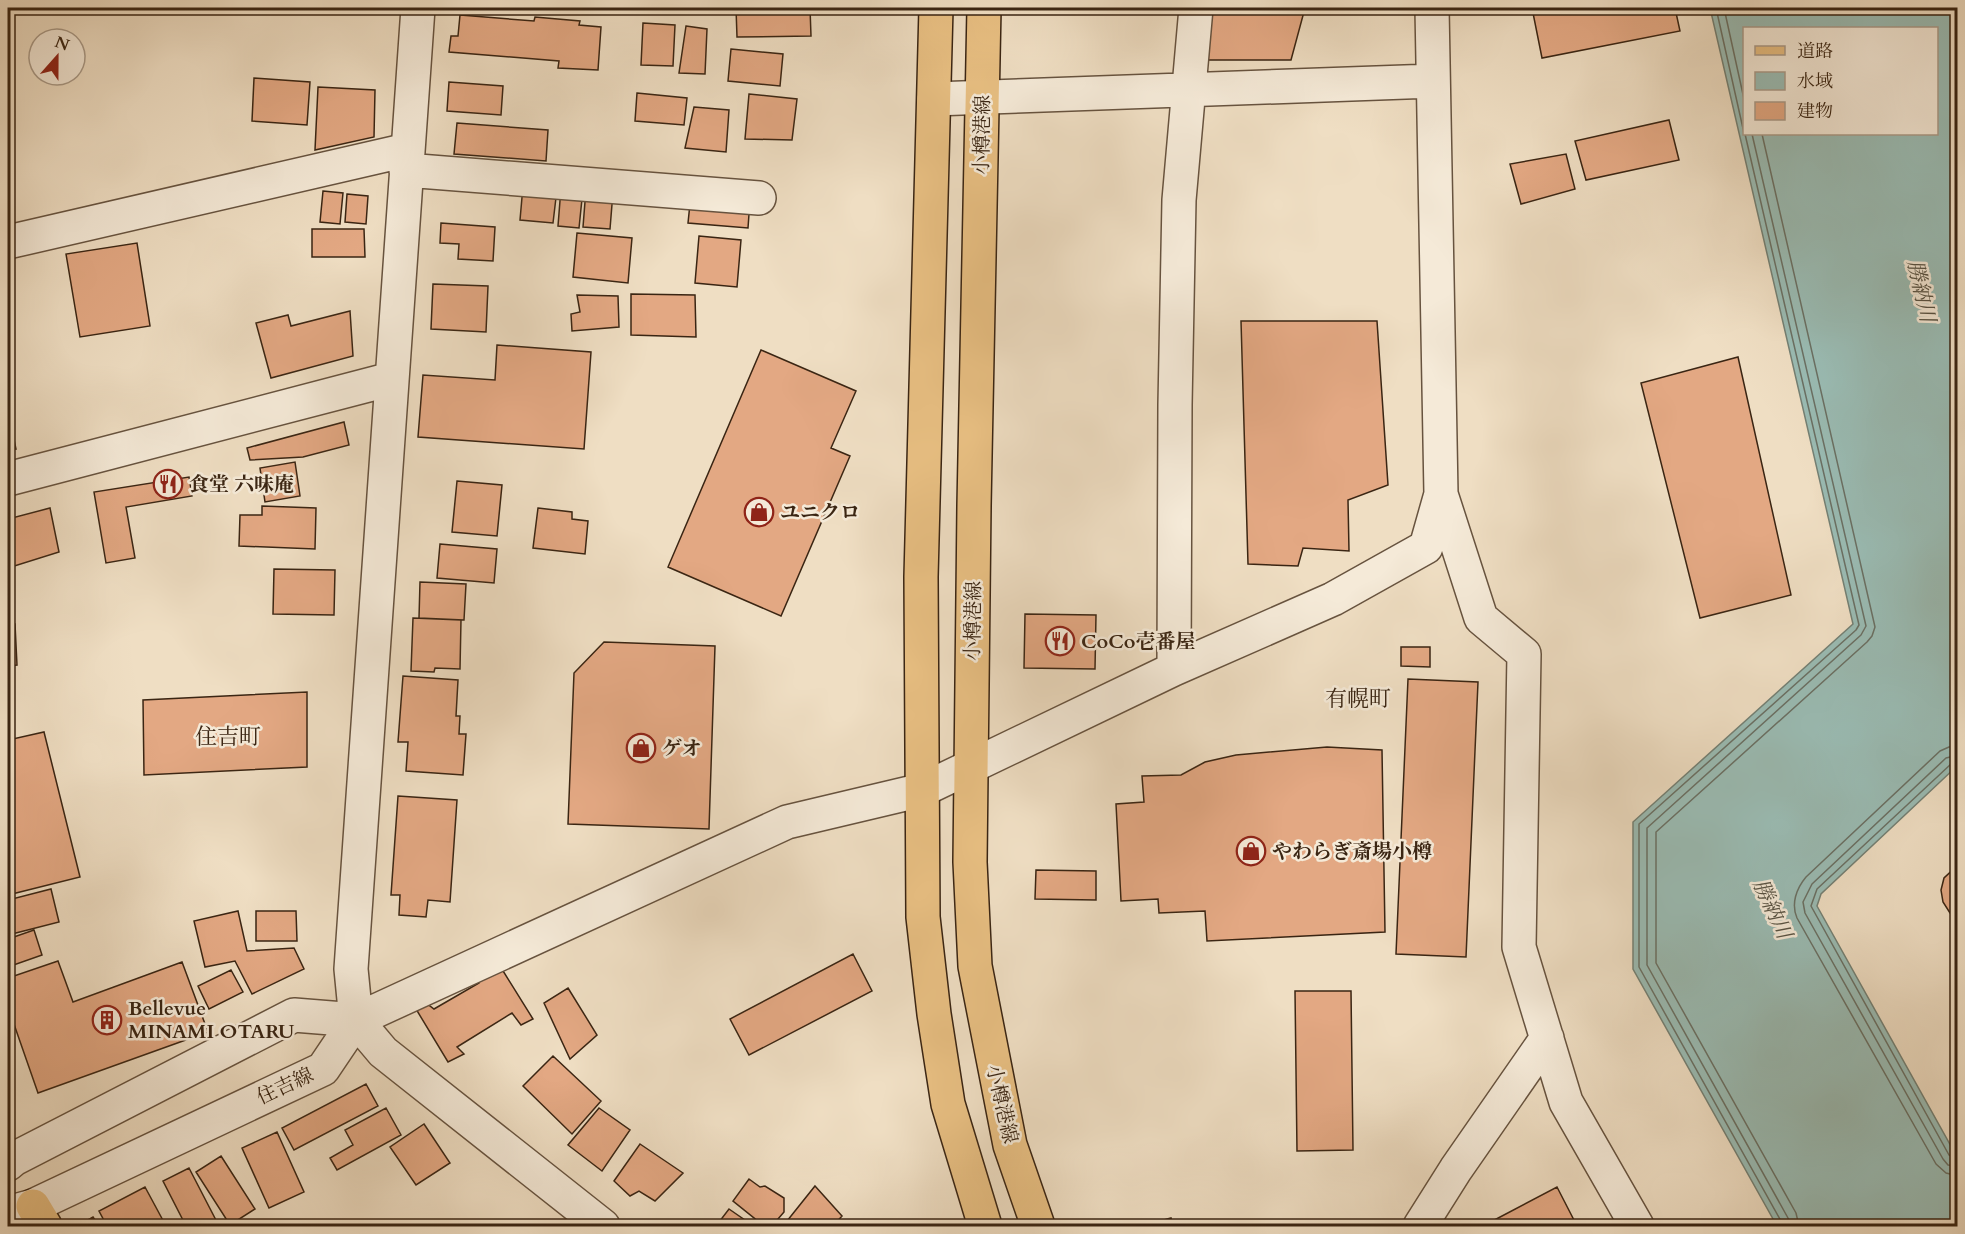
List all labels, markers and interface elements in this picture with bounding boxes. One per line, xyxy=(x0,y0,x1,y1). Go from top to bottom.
north arrow xyxy=(27,27,87,87)
legend xyxy=(1743,27,1938,135)
text: N xyxy=(52,31,73,57)
text: 道路 xyxy=(1797,39,1833,64)
text: 水域 xyxy=(1797,69,1833,94)
street label: 小樽港線 xyxy=(968,95,996,175)
text: 建物 xyxy=(1797,99,1833,124)
water label: 勝納川 xyxy=(1900,257,1943,327)
restaurant icon: 食堂 六味庵 xyxy=(152,468,184,500)
place label: 食堂 六味庵 xyxy=(189,471,294,498)
shop icon: ユニクロ xyxy=(743,496,775,528)
place label: ユニクロ xyxy=(780,499,860,526)
street label: 小樽港線 xyxy=(959,581,987,661)
restaurant icon: CoCo壱番屋 xyxy=(1044,625,1076,657)
place label: CoCo壱番屋 xyxy=(1081,628,1195,655)
district label: 有幌町 xyxy=(1325,684,1391,714)
district label: 住吉町 xyxy=(195,722,261,752)
shop icon: ゲオ xyxy=(625,732,657,764)
place label: ゲオ xyxy=(662,735,702,762)
shop icon: やわらぎ斎場小樽 xyxy=(1235,835,1267,867)
place label: やわらぎ斎場小樽 xyxy=(1272,838,1432,865)
water label: 勝納川 xyxy=(1746,874,1799,945)
place label: Bellevue MINAMI OTARU xyxy=(128,995,295,1045)
building icon: Bellevue MINAMI OTARU xyxy=(91,1004,123,1036)
street label: 住吉線 xyxy=(252,1061,318,1111)
street label: 小樽港線 xyxy=(980,1062,1024,1146)

